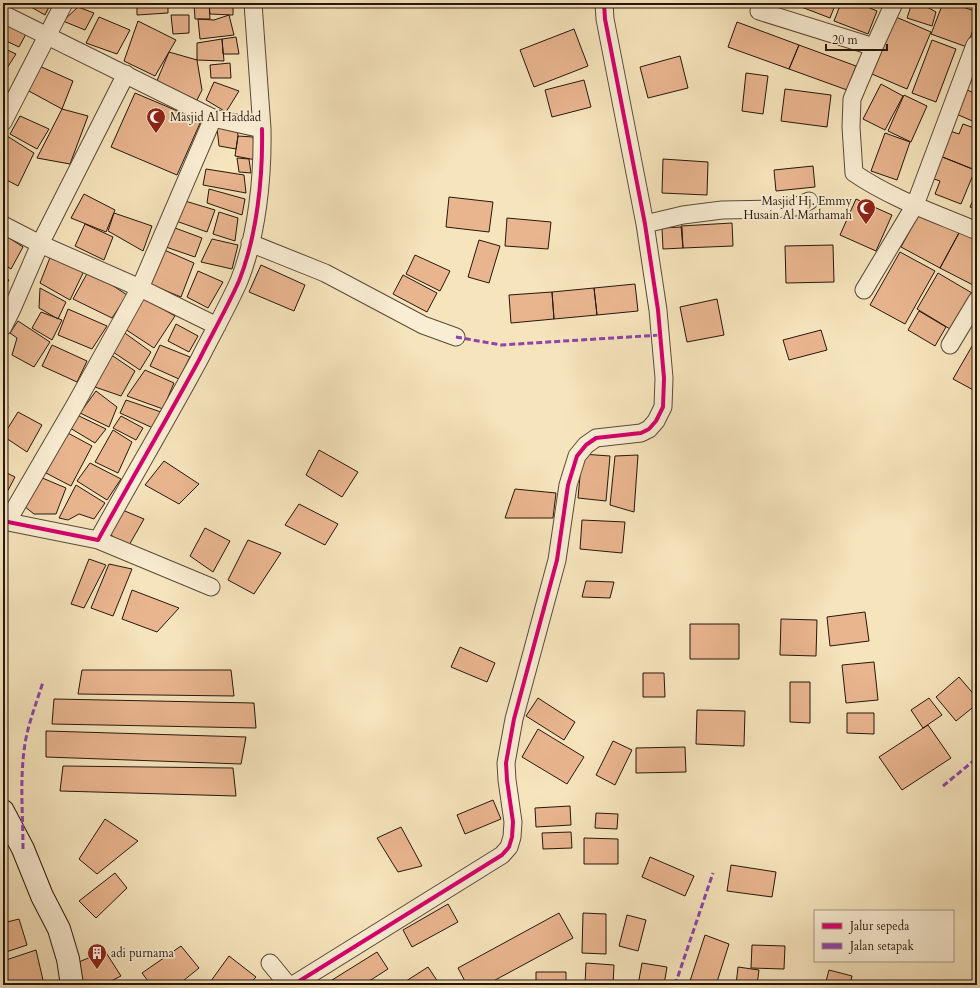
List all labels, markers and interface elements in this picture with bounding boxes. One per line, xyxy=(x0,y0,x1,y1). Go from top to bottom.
scale bar xyxy=(826,26,887,52)
text: 20 m xyxy=(832,32,859,48)
mosque icon: Masjid Al Haddad xyxy=(145,106,167,134)
place label: Masjid Al Haddad xyxy=(170,109,262,125)
place label: Masjid Hj. Emmy Husain Al Marhamah xyxy=(743,193,853,223)
mosque icon: Masjid Hj. Emmy Husain Al Marhamah xyxy=(855,197,877,225)
legend xyxy=(814,910,954,962)
text: Jalur sepeda xyxy=(848,918,910,934)
text: Jalan setapak xyxy=(848,938,915,954)
building icon: adi purnama xyxy=(86,942,108,970)
place label: adi purnama xyxy=(111,945,175,961)

